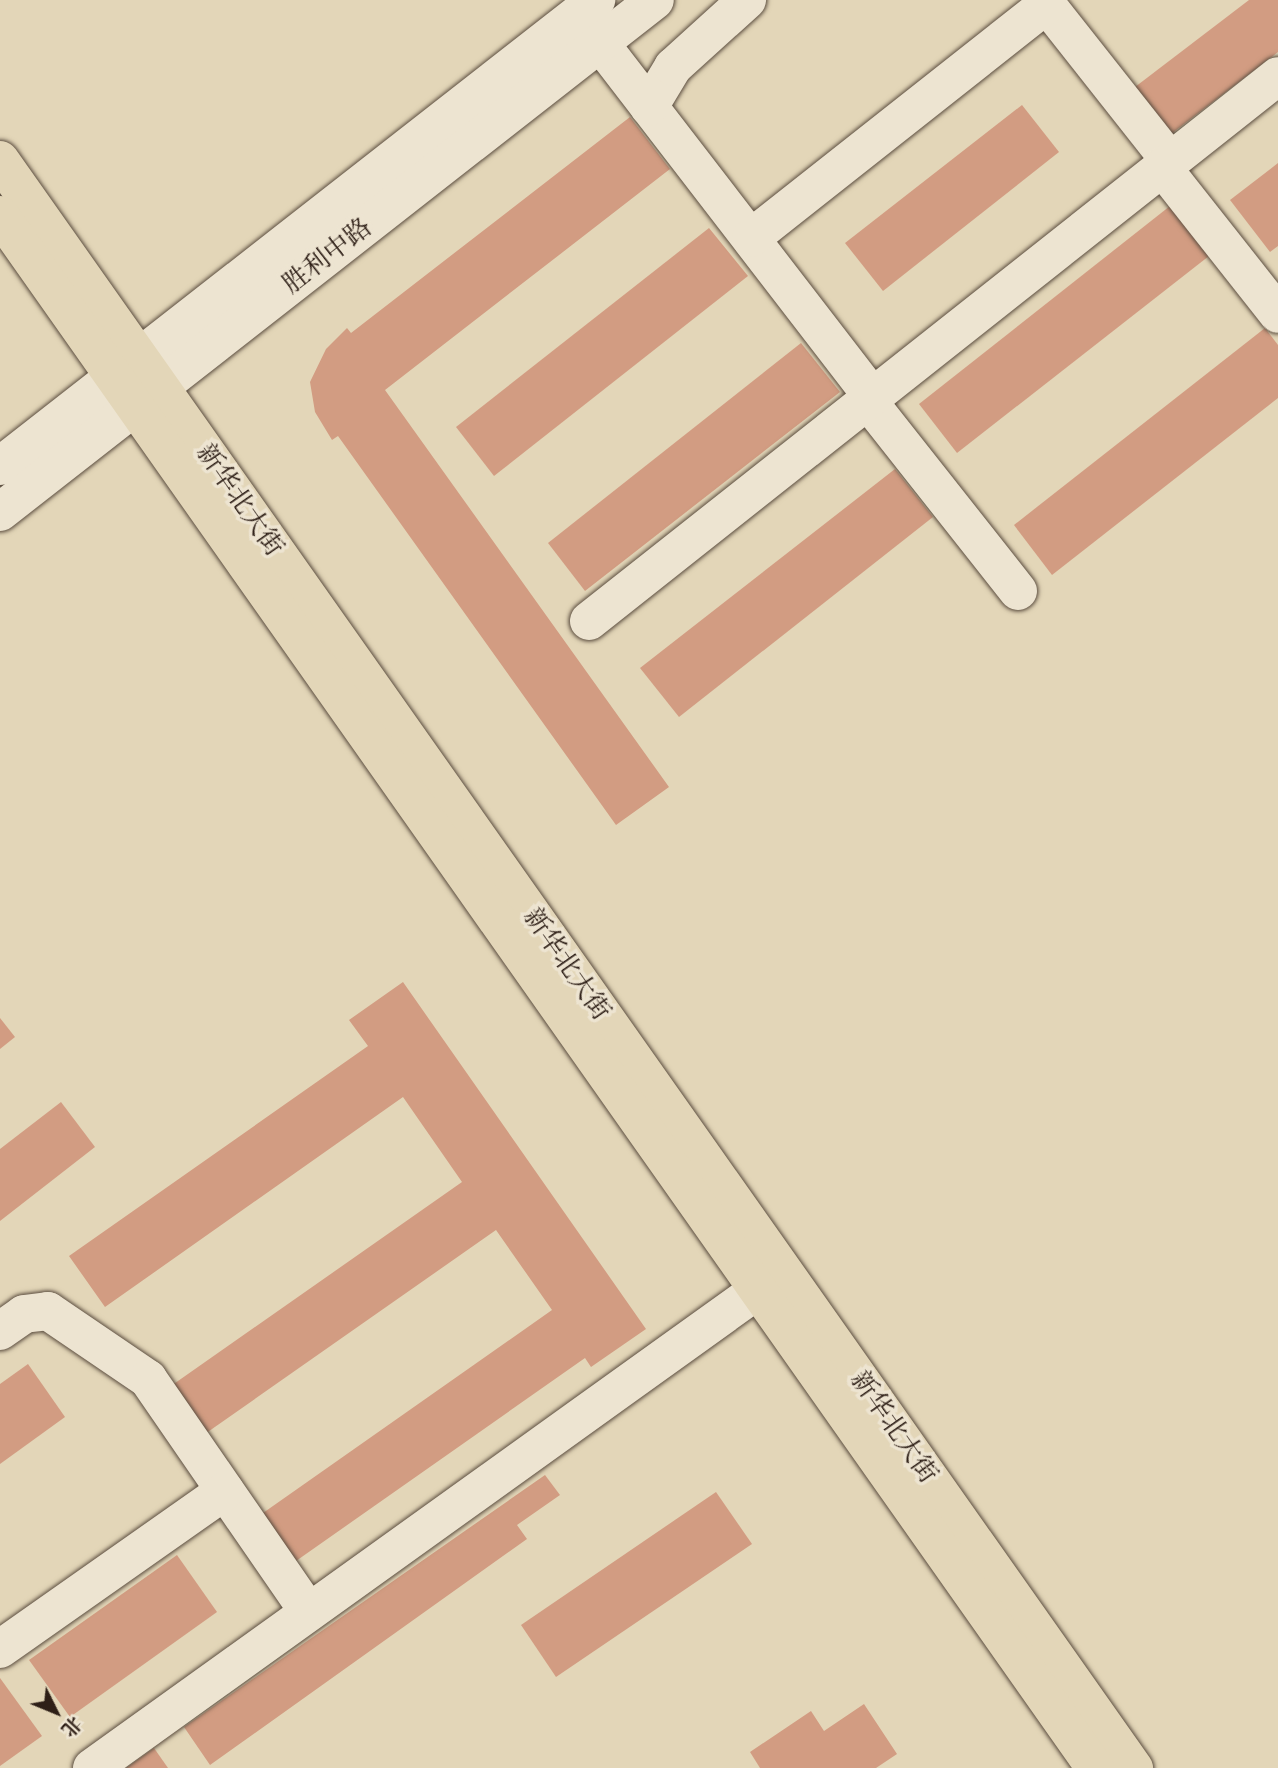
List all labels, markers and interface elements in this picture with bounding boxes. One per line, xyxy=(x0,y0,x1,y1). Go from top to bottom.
street label: 胜利中路 xyxy=(276,212,378,300)
street label: 新华北大街 xyxy=(190,438,290,562)
street label: 新华北大街 xyxy=(517,902,617,1026)
street label: 新华北大街 xyxy=(844,1365,944,1489)
north arrow xyxy=(21,1677,91,1747)
text: 北 xyxy=(56,1711,87,1742)

